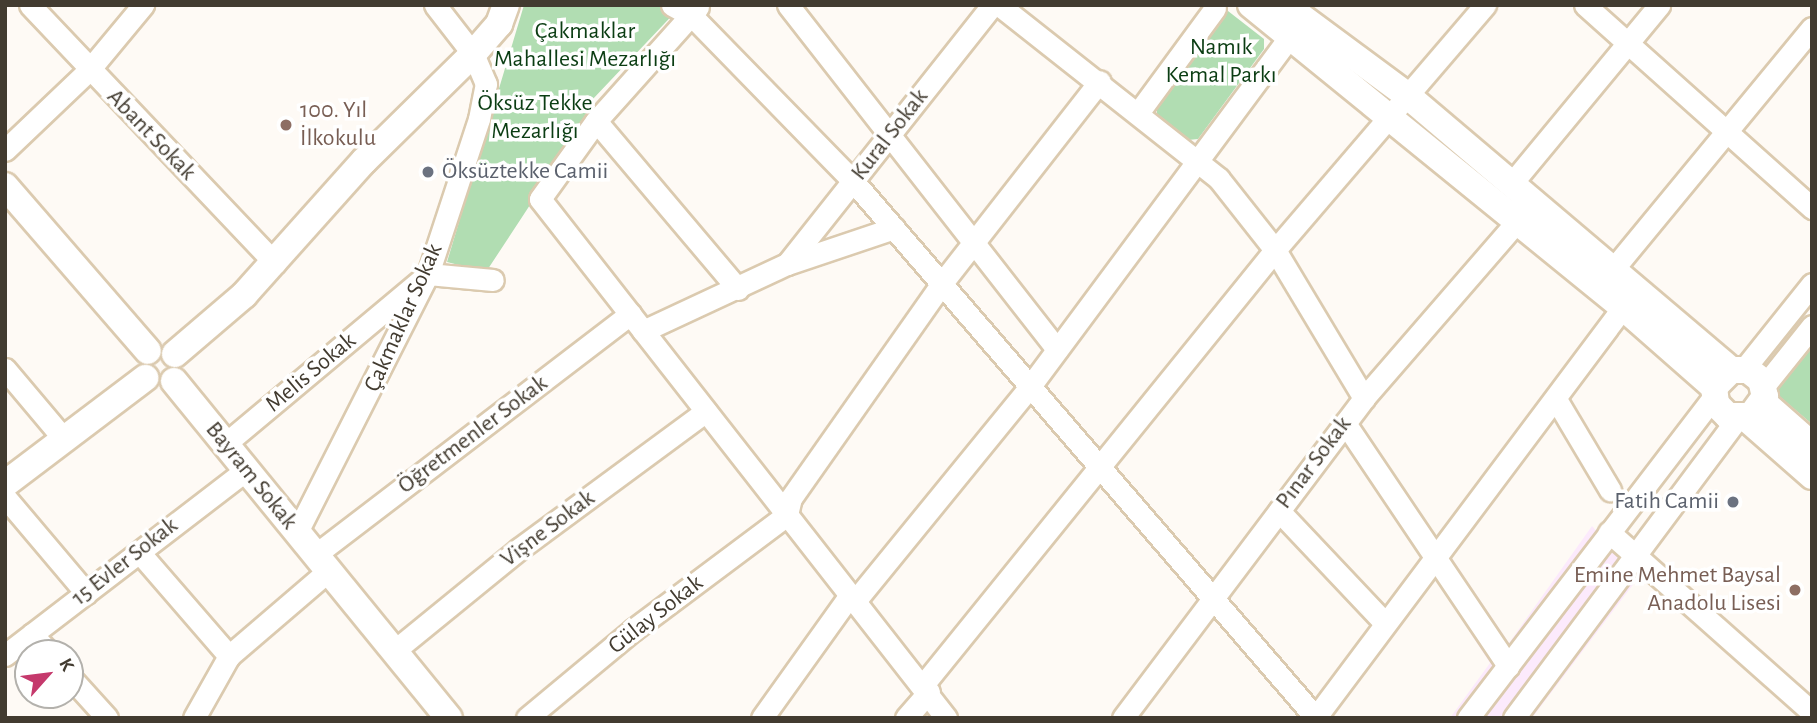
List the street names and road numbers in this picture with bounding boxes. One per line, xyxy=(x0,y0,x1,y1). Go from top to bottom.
street label: Abant Sokak xyxy=(100,83,202,187)
street label: Kural Sokak xyxy=(845,83,935,187)
street label: Çakmaklar Sokak xyxy=(358,239,450,397)
street label: Melis Sokak xyxy=(260,327,362,419)
street label: Öğretmenler Sokak xyxy=(393,369,553,501)
street label: Pınar Sokak xyxy=(1270,411,1358,515)
street label: Bayram Sokak xyxy=(199,416,303,536)
street label: Vişne Sokak xyxy=(495,484,601,574)
street label: 15 Evler Sokak xyxy=(66,512,184,612)
street label: Gülay Sokak xyxy=(603,569,709,661)

